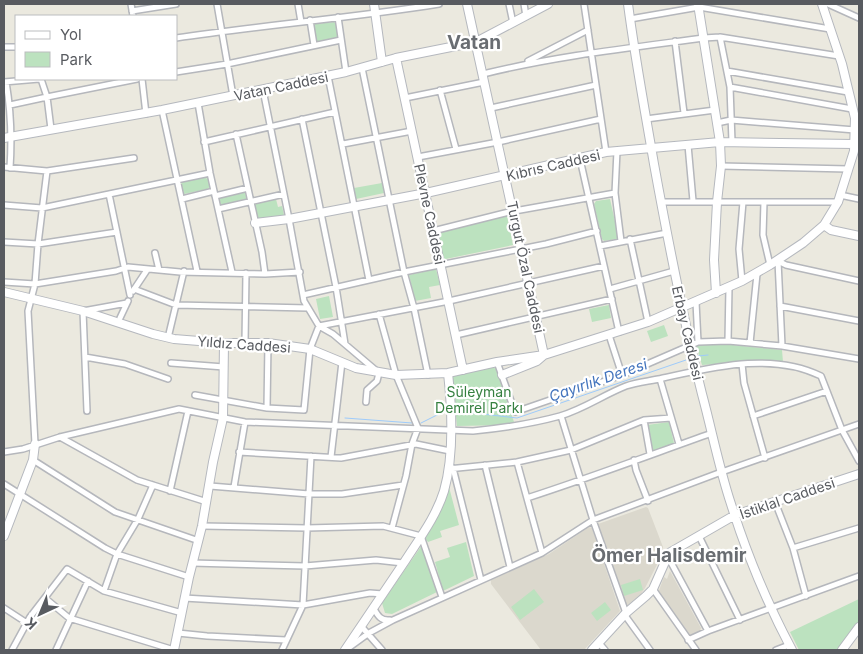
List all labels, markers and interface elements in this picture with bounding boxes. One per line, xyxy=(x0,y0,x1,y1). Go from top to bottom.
legend xyxy=(15,15,178,80)
text: Yol xyxy=(60,25,82,44)
district label: Vatan xyxy=(447,31,501,54)
text: Park xyxy=(60,50,93,69)
street label: Vatan Caddesi xyxy=(232,68,330,104)
street label: Kıbrıs Caddesi xyxy=(504,146,602,184)
street label: Plevne Caddesi xyxy=(411,162,449,266)
street label: Turgut Özal Caddesi xyxy=(504,199,548,335)
street label: Erbay Caddesi xyxy=(669,284,707,382)
street label: Yıldız Caddesi xyxy=(197,332,291,356)
water label: Çayırlık Deresi xyxy=(546,354,650,406)
park label: Süleyman Demirel Parkı xyxy=(435,383,523,416)
street label: İstiklal Caddesi xyxy=(737,474,837,522)
district label: Ömer Halisdemir xyxy=(591,544,747,567)
north arrow xyxy=(15,589,65,639)
text: K xyxy=(21,614,40,633)

